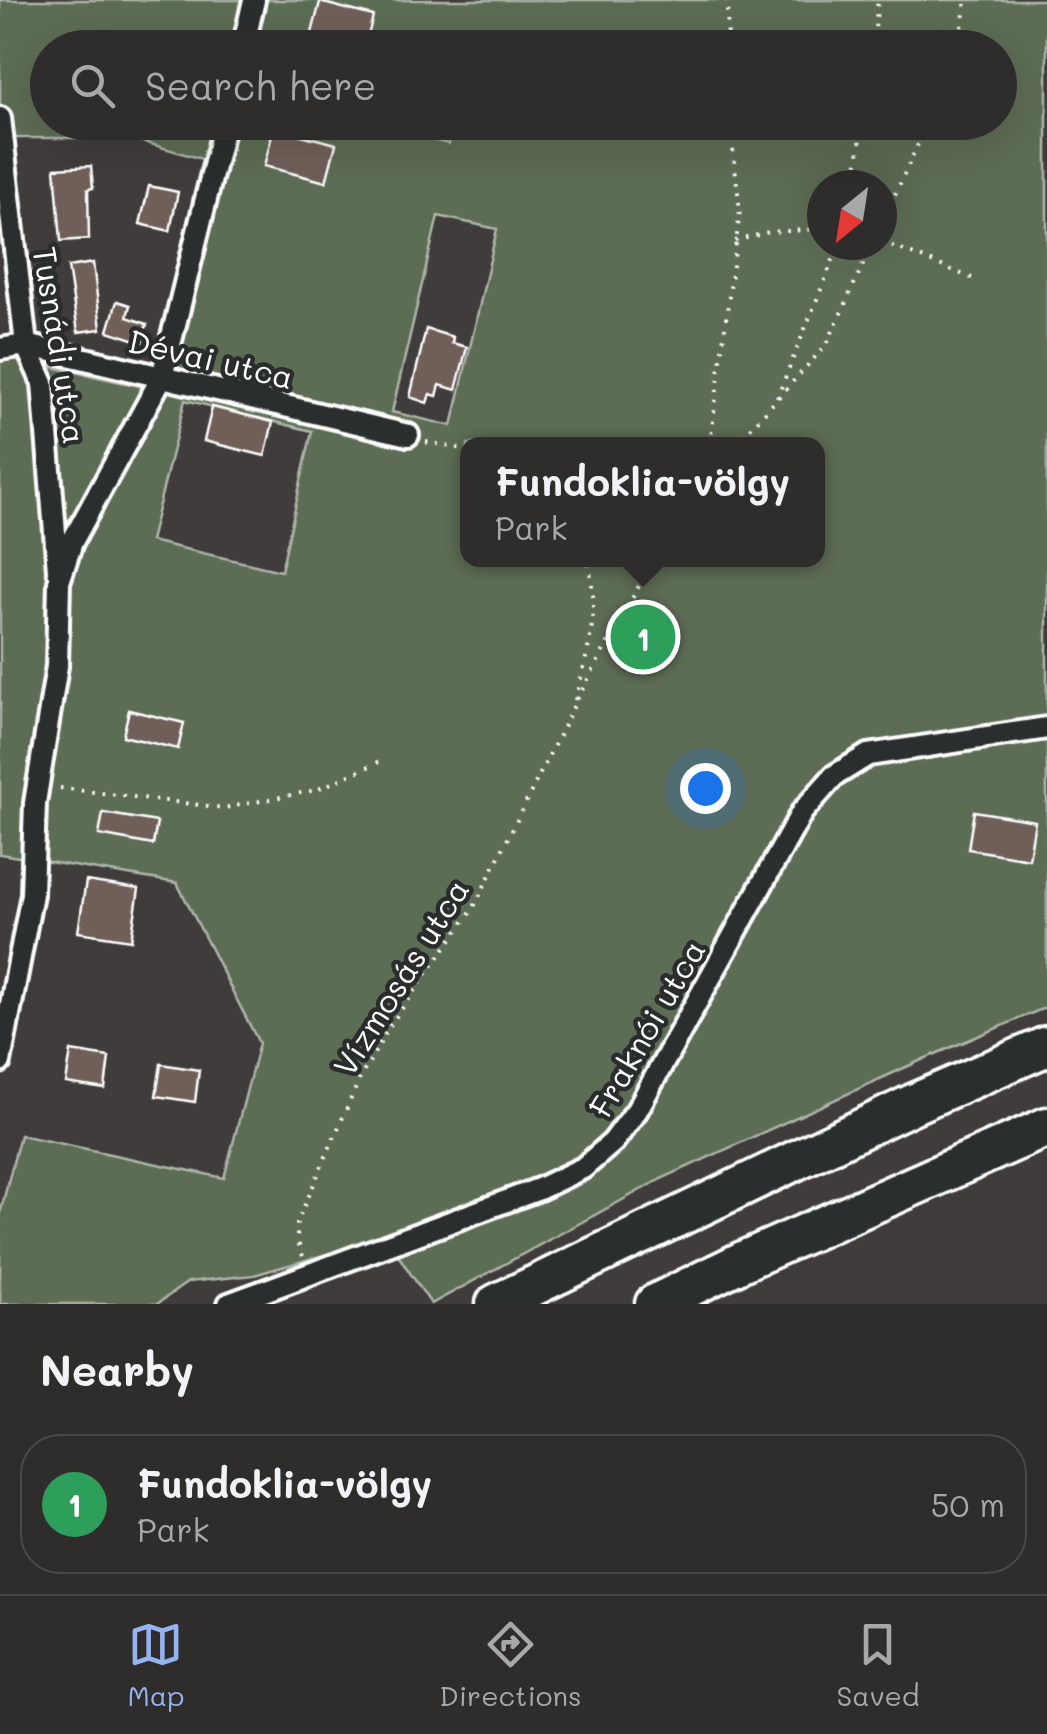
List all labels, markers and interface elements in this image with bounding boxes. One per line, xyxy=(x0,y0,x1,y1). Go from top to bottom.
search box xyxy=(30,30,1017,140)
icon: search xyxy=(65,58,120,113)
text: Search here xyxy=(145,60,376,110)
north arrow xyxy=(807,170,897,260)
street label: Tusnádi utca xyxy=(25,243,97,447)
street label: Dévai utca xyxy=(124,319,298,397)
popup xyxy=(460,437,825,567)
text: Fundoklia-völgy xyxy=(495,456,790,506)
text: Park xyxy=(495,506,567,548)
pin: 1 xyxy=(610,600,676,674)
your location xyxy=(680,763,731,814)
street label: Vízmosás utca xyxy=(323,871,477,1083)
street label: Fraknói utca xyxy=(578,932,714,1124)
text: Nearby xyxy=(40,1342,194,1397)
text: Fundoklia-völgy xyxy=(137,1458,432,1508)
text: 1 xyxy=(67,1483,82,1525)
text: 50 m xyxy=(931,1483,1005,1525)
text: Park xyxy=(137,1508,210,1550)
tab: Map xyxy=(127,1617,184,1713)
tab: Directions xyxy=(439,1617,582,1713)
tab: Saved xyxy=(836,1617,920,1713)

